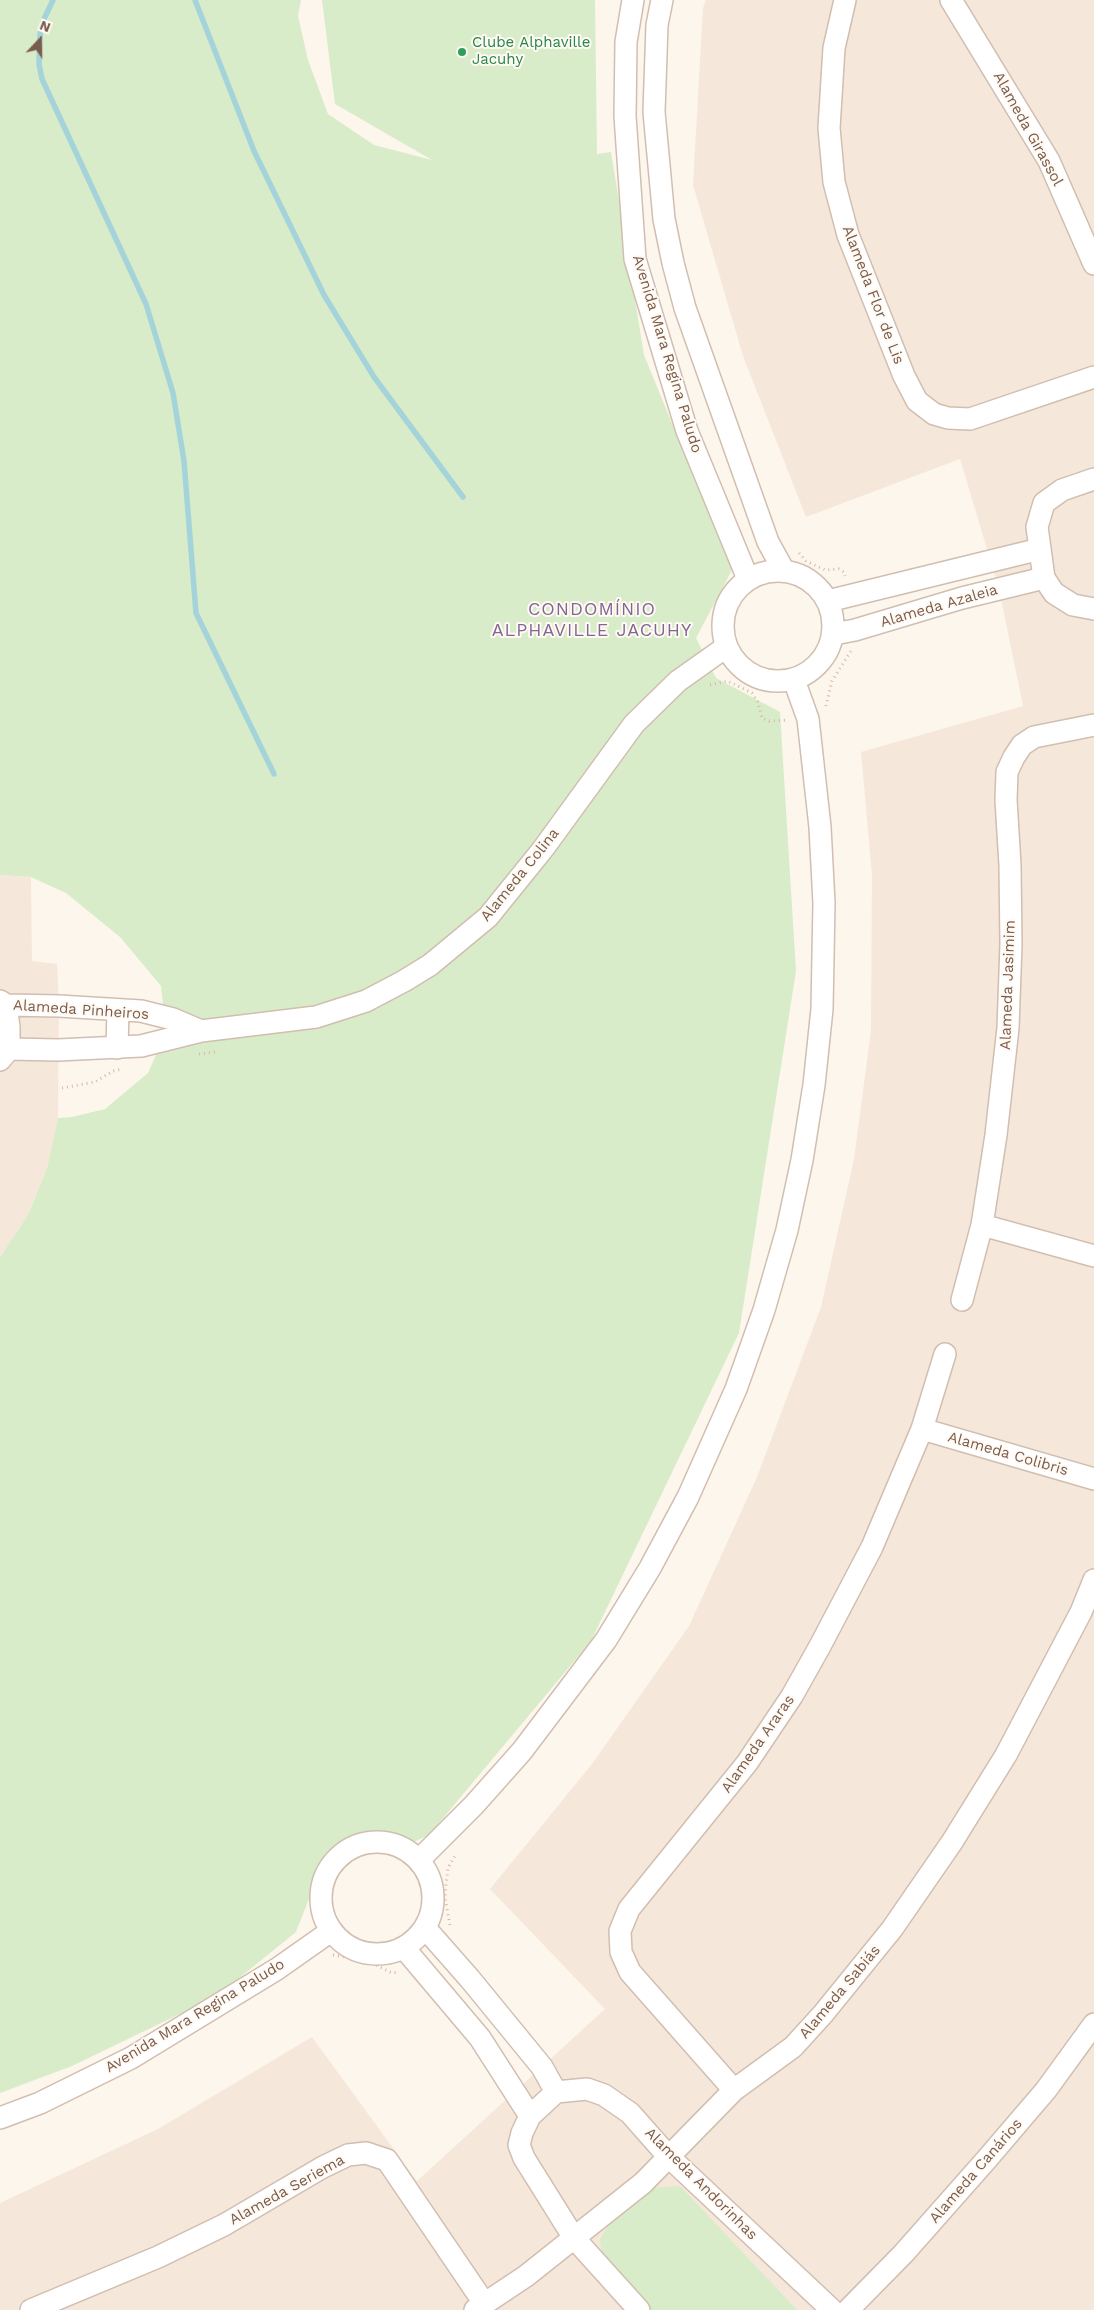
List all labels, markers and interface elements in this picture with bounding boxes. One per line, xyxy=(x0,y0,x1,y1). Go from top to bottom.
north arrow xyxy=(15,15,65,65)
text: N xyxy=(38,17,53,35)
place label: Clube Alphaville Jacuhy xyxy=(472,34,590,69)
marker: Clube Alphaville Jacuhy xyxy=(456,46,468,58)
street label: Alameda Girassol xyxy=(989,69,1067,189)
street label: Alameda Flor de Lis xyxy=(838,223,908,367)
street label: Avenida Mara Regina Paludo xyxy=(628,253,706,455)
street label: Alameda Azaleia xyxy=(878,581,1000,631)
district label: CONDOMÍNIO ALPHAVILLE JACUHY xyxy=(490,599,694,642)
street label: Alameda Colina xyxy=(477,825,563,925)
street label: Alameda Jasimim xyxy=(997,920,1019,1050)
street label: Alameda Pinheiros xyxy=(12,996,150,1024)
street label: Alameda Colibris xyxy=(946,1428,1070,1480)
street label: Alameda Araras xyxy=(717,1692,799,1796)
street label: Alameda Sabiás xyxy=(796,1942,884,2042)
street label: Avenida Mara Regina Paludo xyxy=(102,1955,288,2077)
street label: Alameda Canários xyxy=(926,2115,1026,2227)
street label: Alameda Andorinhas xyxy=(641,2124,761,2244)
street label: Alameda Seriema xyxy=(226,2151,348,2229)

